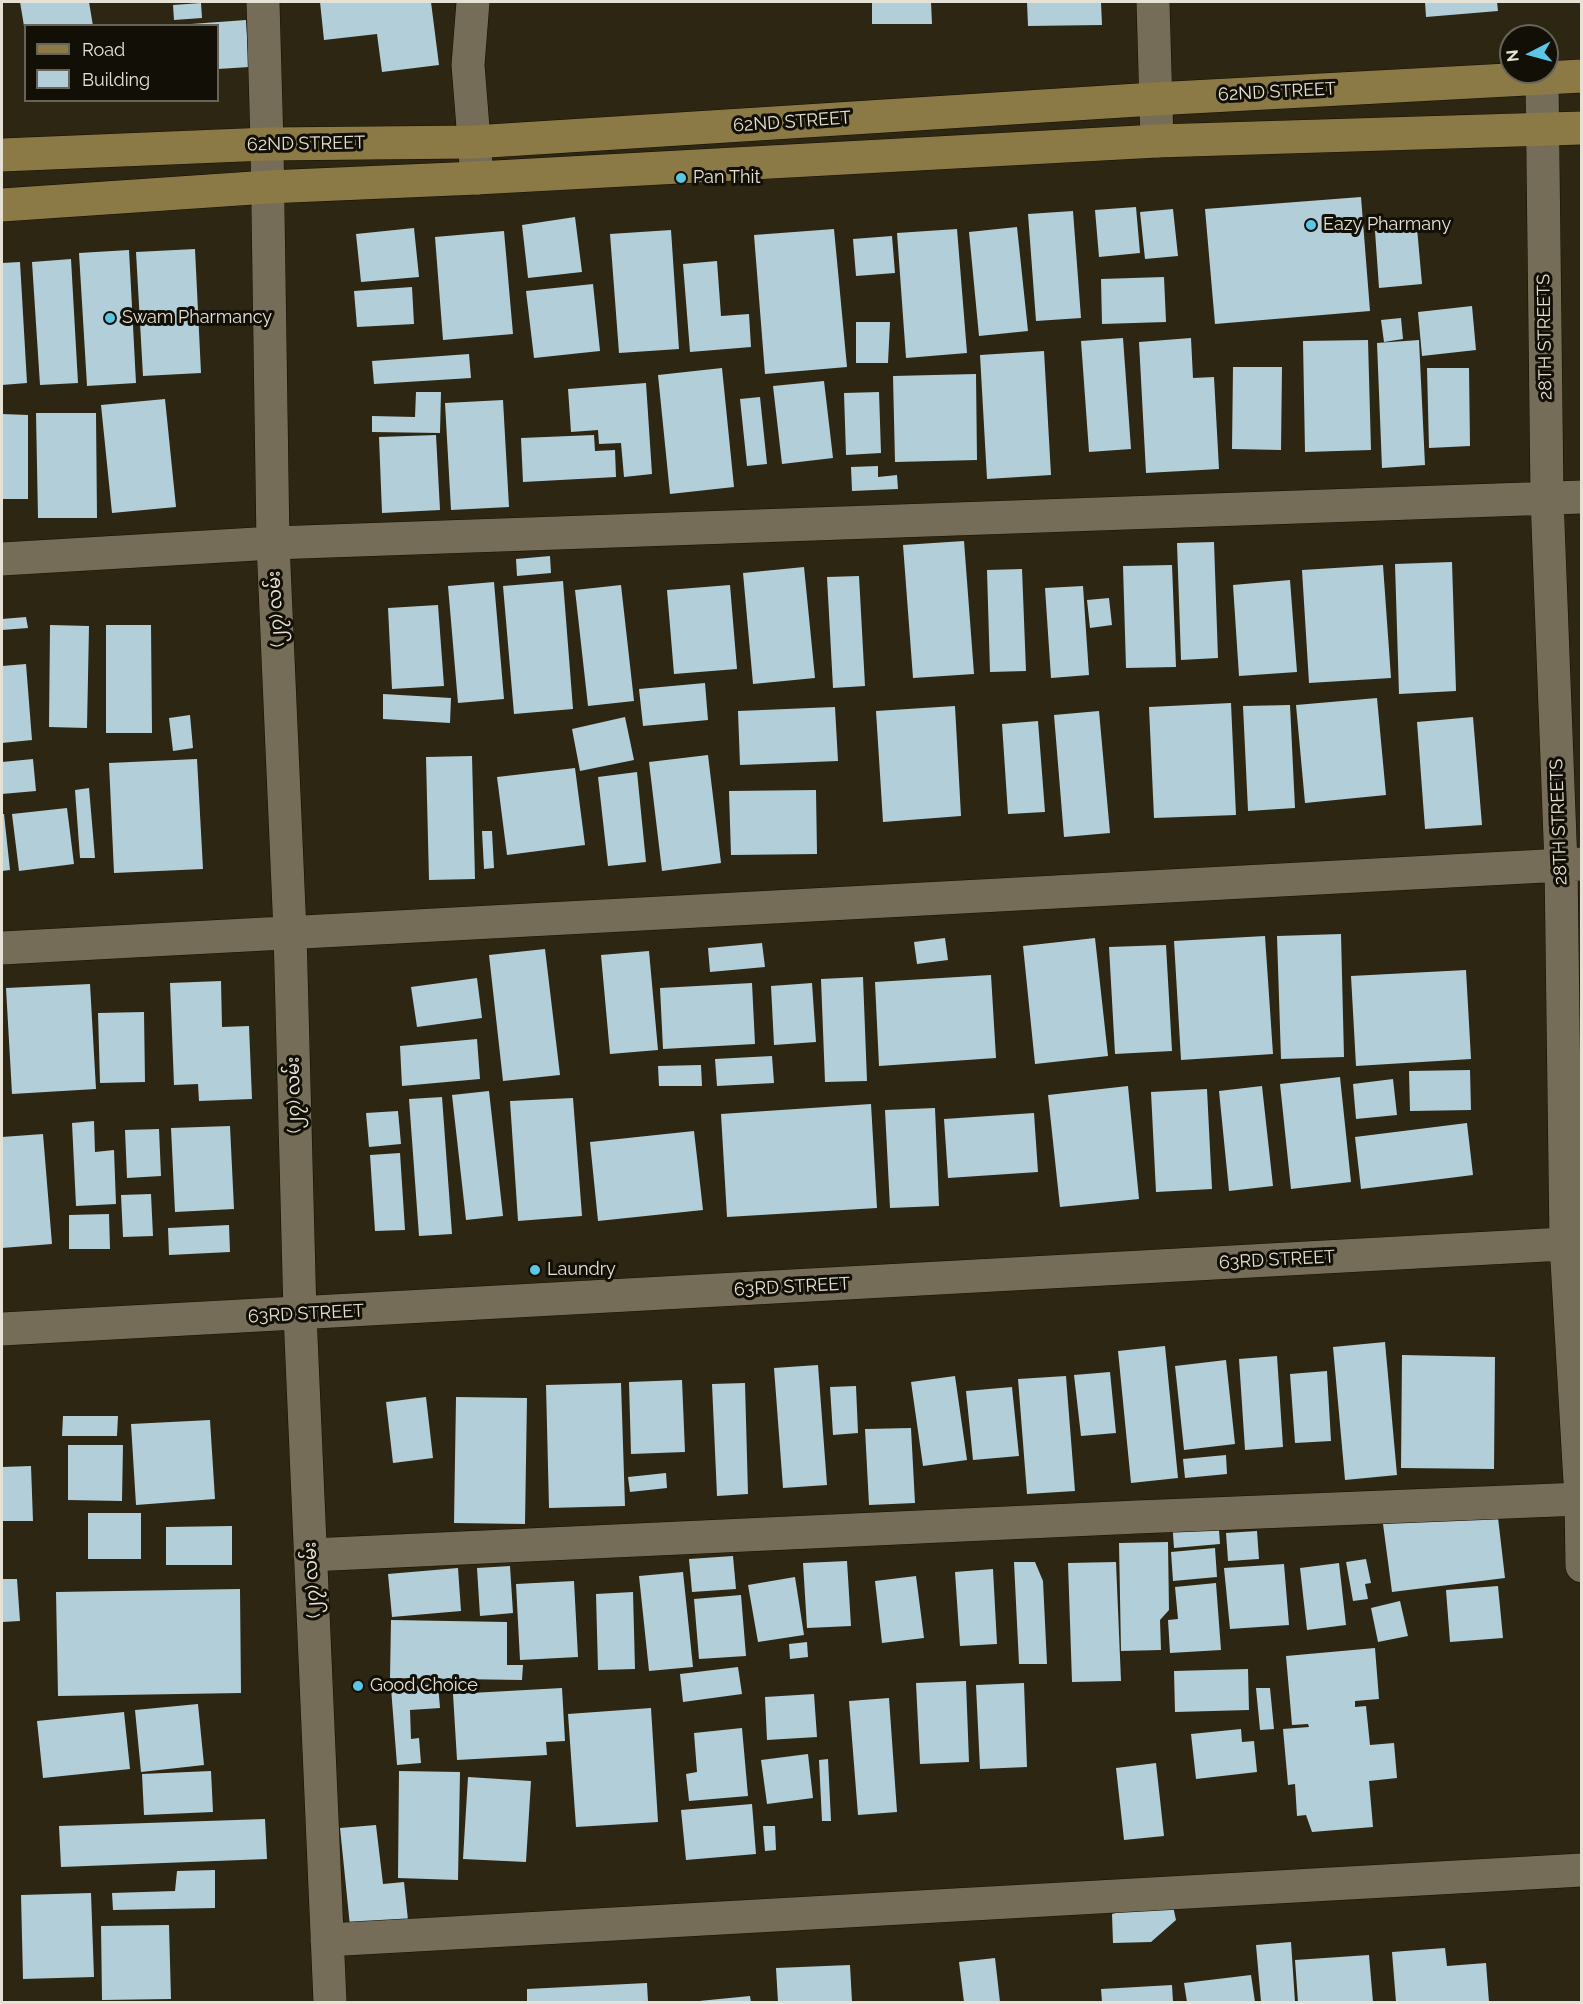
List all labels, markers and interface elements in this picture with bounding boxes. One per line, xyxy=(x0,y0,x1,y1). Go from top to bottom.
legend xyxy=(24,24,219,102)
north arrow xyxy=(1499,24,1559,84)
text: Road xyxy=(82,39,125,60)
text: N xyxy=(1503,49,1523,63)
text: Building xyxy=(82,69,150,90)
street label: 62ND STREET xyxy=(1217,78,1337,106)
street label: 62ND STREET xyxy=(732,107,852,137)
street label: 62ND STREET xyxy=(247,132,365,156)
place label: Pan Thit xyxy=(693,167,760,189)
marker: Pan Thit xyxy=(674,171,688,185)
place label: Eazy Pharmany xyxy=(1323,214,1451,236)
marker: Eazy Pharmany xyxy=(1304,218,1318,232)
street label: 28TH STREETS xyxy=(1533,274,1557,400)
place label: Swam Pharmancy xyxy=(122,307,272,329)
marker: Swam Pharmancy xyxy=(103,311,117,325)
street label: (၂၇) လမ်း xyxy=(263,570,289,648)
street label: 28TH STREETS xyxy=(1546,759,1572,885)
street label: (၂၇) လမ်း xyxy=(283,1056,305,1134)
street label: 63RD STREET xyxy=(1218,1246,1336,1274)
place label: Laundry xyxy=(547,1259,616,1281)
marker: Laundry xyxy=(528,1263,542,1277)
street label: 63RD STREET xyxy=(733,1273,851,1301)
street label: 63RD STREET xyxy=(247,1300,365,1328)
street label: (၂၇) လမ်း xyxy=(299,1541,325,1619)
place label: Good Choice xyxy=(370,1675,478,1697)
marker: Good Choice xyxy=(351,1679,365,1693)

